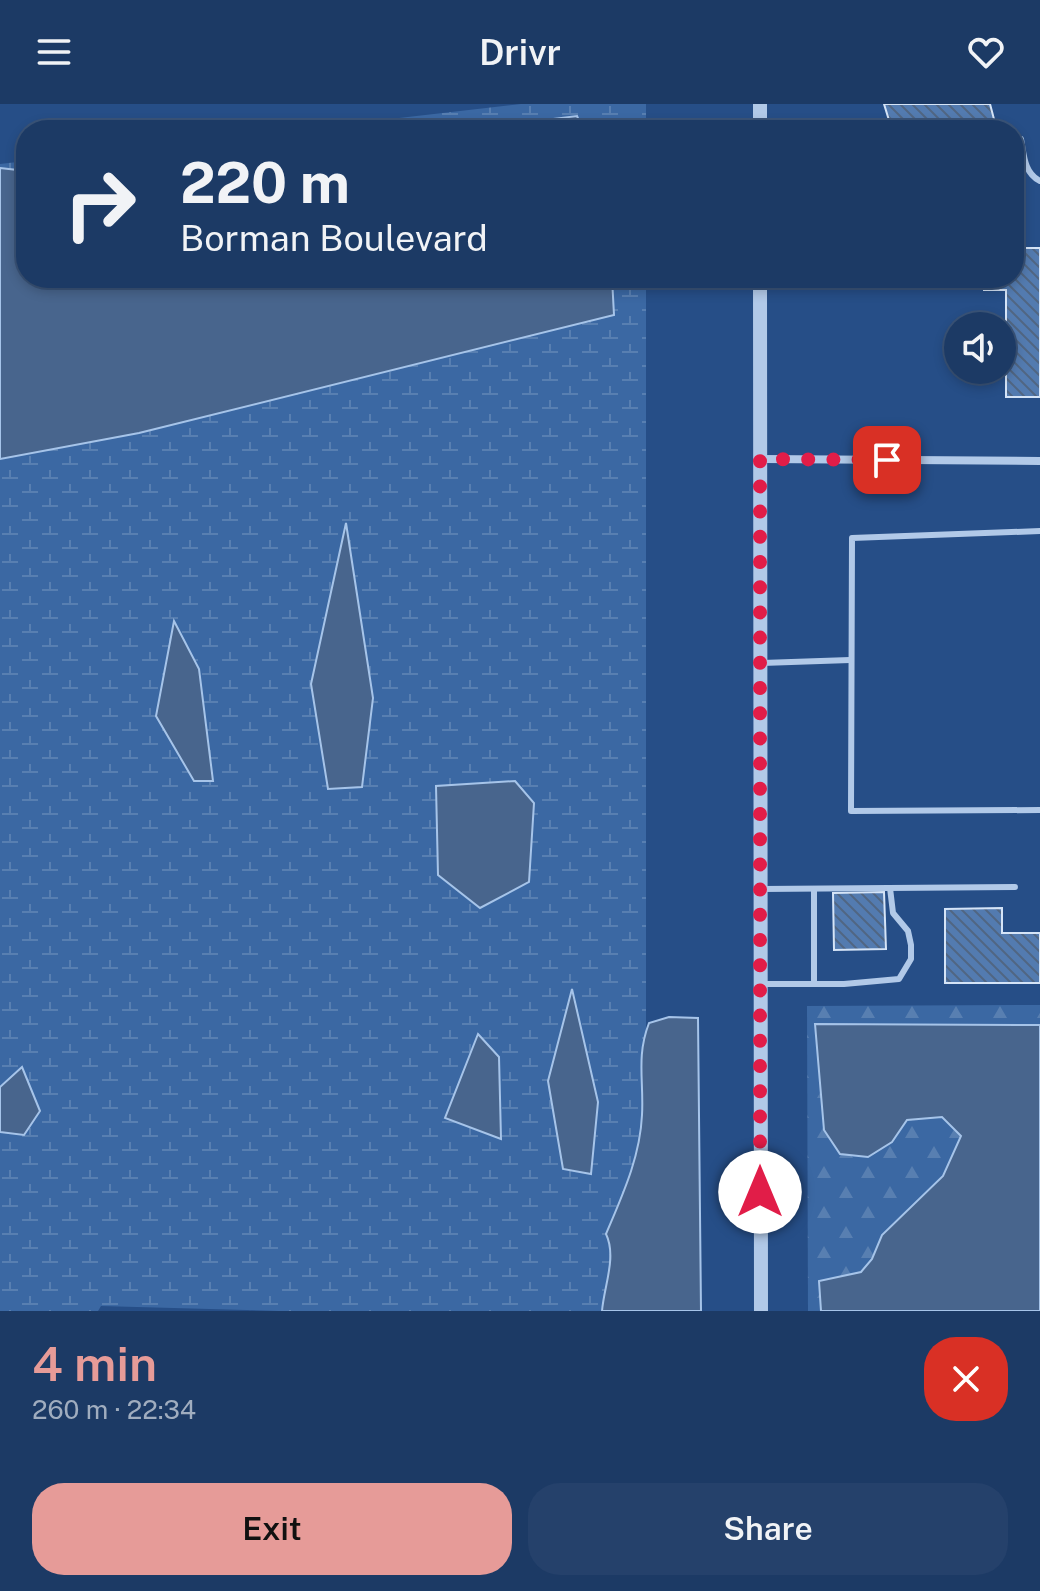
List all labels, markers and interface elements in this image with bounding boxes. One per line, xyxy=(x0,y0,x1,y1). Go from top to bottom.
icon: menu xyxy=(32,30,76,74)
icon: heart xyxy=(964,30,1008,74)
text: Drivr xyxy=(479,31,561,73)
text: 220 m xyxy=(180,150,350,216)
icon: right xyxy=(48,152,152,256)
text: Borman Boulevard xyxy=(180,217,488,259)
map controls xyxy=(944,312,1016,384)
button: sound xyxy=(944,312,1016,384)
pin xyxy=(853,426,921,494)
icon: arrive xyxy=(865,438,909,482)
position arrow xyxy=(718,1150,802,1234)
text: 4 min xyxy=(32,1335,157,1392)
button: close xyxy=(924,1337,1008,1421)
text: 260 m · 22:34 xyxy=(32,1394,196,1425)
button: Exit xyxy=(32,1483,512,1575)
button: Share xyxy=(528,1483,1008,1575)

